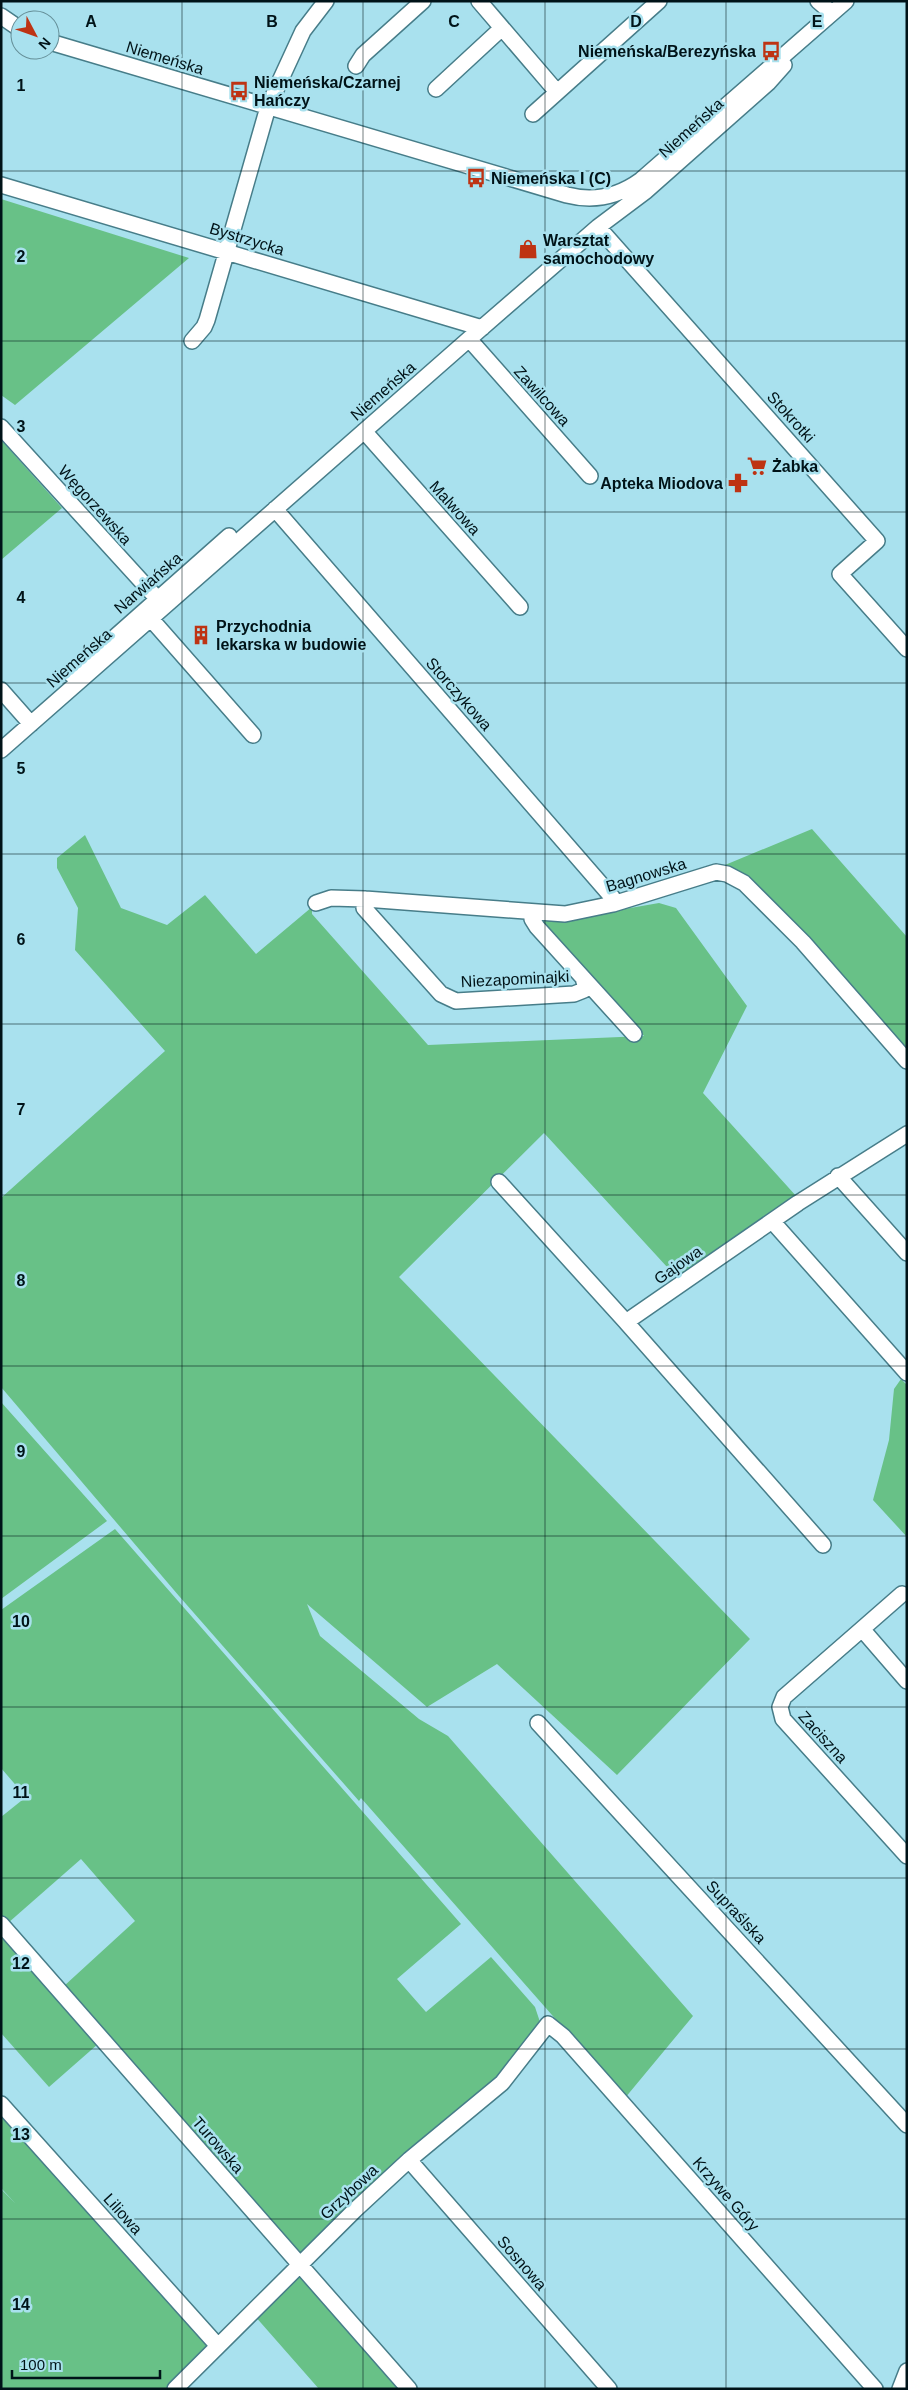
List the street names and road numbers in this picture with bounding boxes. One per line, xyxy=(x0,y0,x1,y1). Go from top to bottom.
street label: Niemeńska xyxy=(124,38,206,78)
street label: Niemeńska xyxy=(656,95,727,161)
street label: Bystrzycka xyxy=(208,220,287,258)
street label: Niemeńska xyxy=(347,358,419,424)
street label: Zawilcowa xyxy=(511,363,573,430)
street label: Stokrotki xyxy=(764,388,818,446)
street label: Węgorzewska xyxy=(55,462,135,548)
street label: Malwowa xyxy=(426,478,484,539)
street label: Narwiańska xyxy=(111,549,185,617)
street label: Niemeńska xyxy=(43,625,115,691)
street label: Storczykowa xyxy=(423,654,495,734)
street label: Bagnowska xyxy=(604,855,688,895)
street label: Niezapominajki xyxy=(460,968,570,990)
street label: Gajowa xyxy=(651,1242,705,1288)
street label: Zaciszna xyxy=(795,1708,851,1767)
street label: Supraślska xyxy=(703,1877,769,1947)
street label: Turowska xyxy=(189,2113,247,2177)
street label: Krzywe Góry xyxy=(690,2154,762,2234)
street label: Grzybowa xyxy=(317,2161,381,2223)
street label: Liliowa xyxy=(100,2190,146,2238)
street label: Sosnowa xyxy=(494,2233,550,2293)

